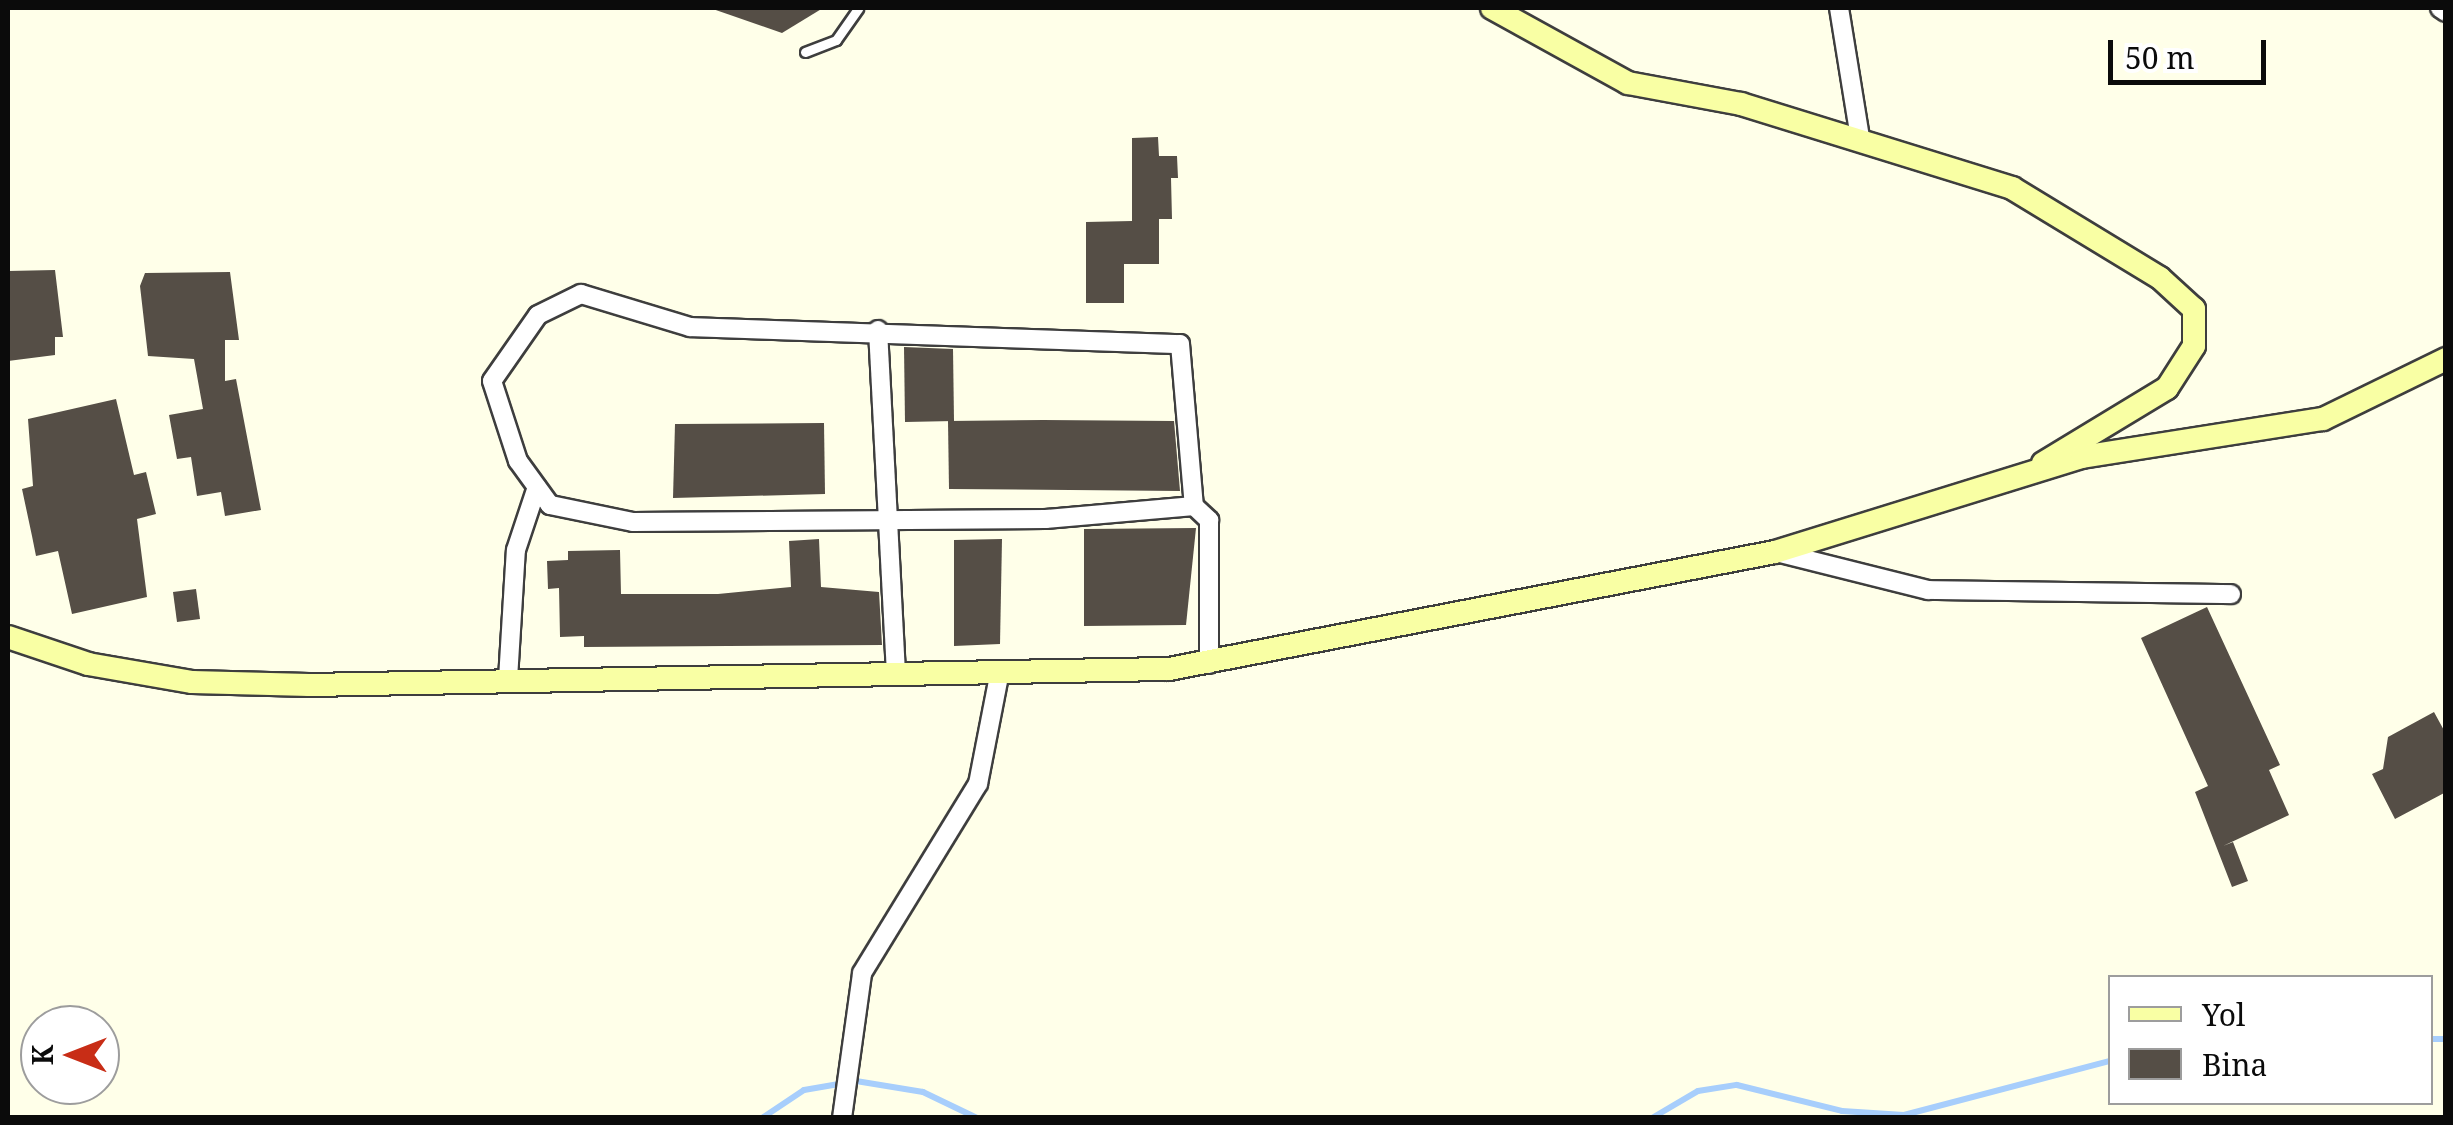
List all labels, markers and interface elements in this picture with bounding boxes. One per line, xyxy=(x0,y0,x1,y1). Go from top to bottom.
scale bar xyxy=(2113,20,2270,82)
text: 50 m xyxy=(2125,37,2195,78)
legend xyxy=(2108,975,2433,1105)
text: Yol xyxy=(2202,994,2245,1035)
north arrow xyxy=(20,1005,120,1105)
text: Bina xyxy=(2202,1044,2267,1085)
text: K xyxy=(23,1045,61,1065)

